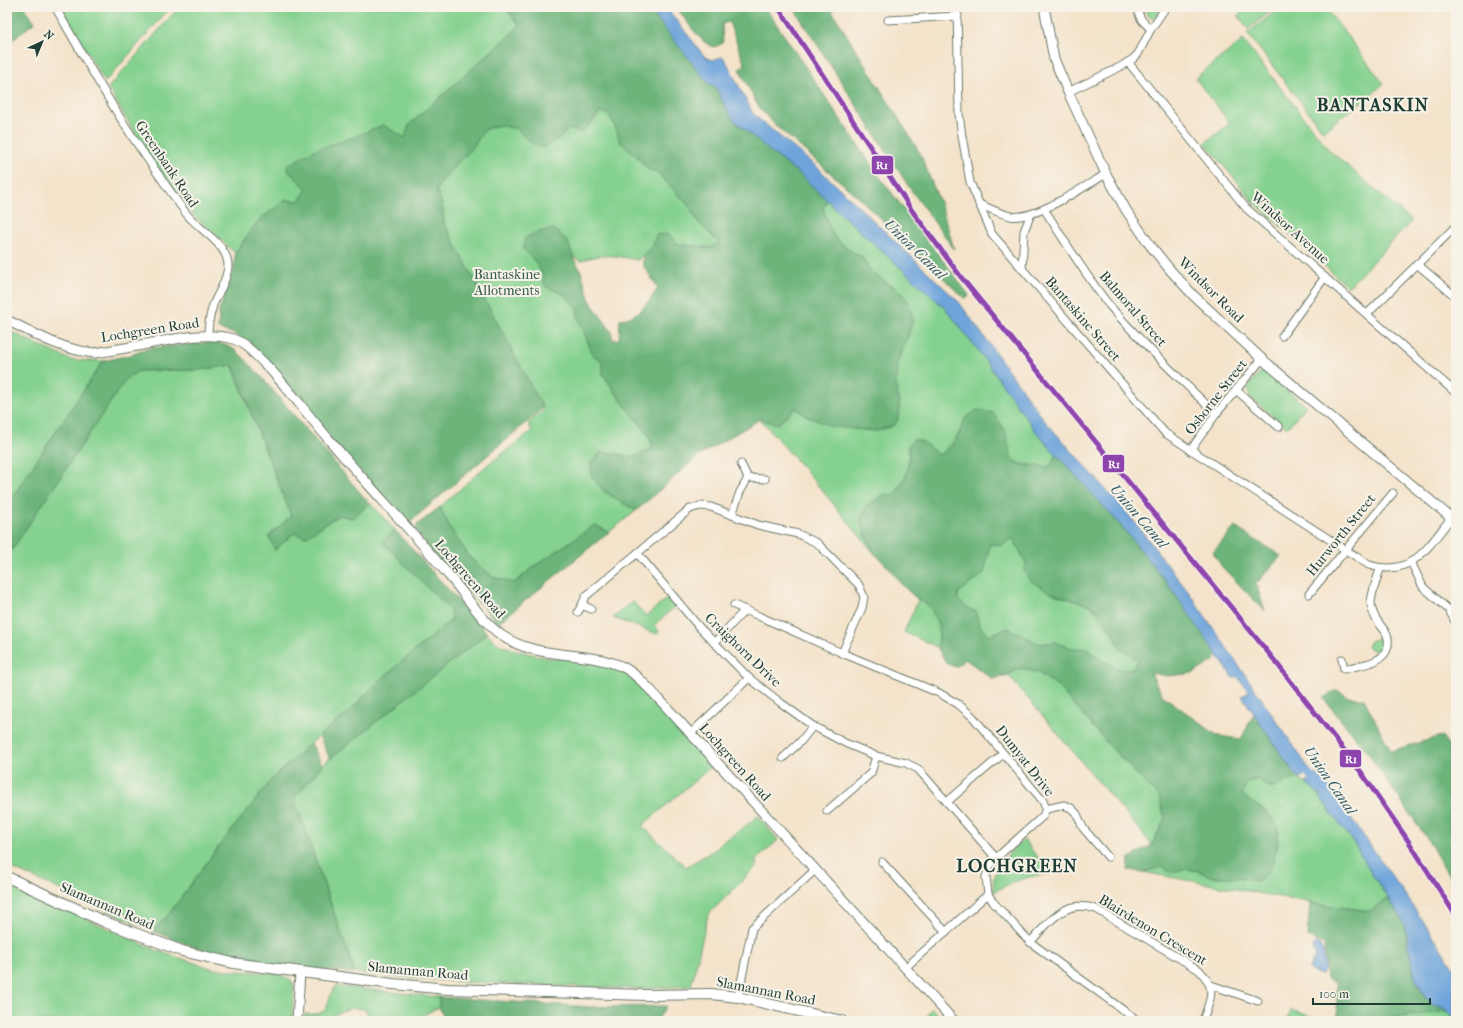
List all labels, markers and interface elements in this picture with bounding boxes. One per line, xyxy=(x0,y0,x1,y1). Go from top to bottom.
north arrow xyxy=(22,22,62,62)
text: N xyxy=(41,28,57,43)
district label: BANTASKIN xyxy=(1317,95,1429,116)
street label: Greenbank Road xyxy=(132,117,202,211)
line badge: R1 xyxy=(871,155,894,175)
text: R1 xyxy=(876,159,888,172)
street label: Windsor Avenue xyxy=(1246,188,1333,268)
water label: Union Canal xyxy=(880,215,951,285)
street label: Windsor Road xyxy=(1174,253,1248,327)
park label: Bantaskine Allotments xyxy=(473,266,540,299)
street label: Balmoral Street xyxy=(1096,268,1170,350)
street label: Bantaskine Street xyxy=(1042,273,1124,365)
street label: Lochgreen Road xyxy=(100,314,201,346)
street label: Osborne Street xyxy=(1181,356,1251,438)
line badge: R1 xyxy=(1102,454,1125,473)
text: R1 xyxy=(1108,458,1120,471)
water label: Union Canal xyxy=(1106,480,1173,554)
street label: Hurworth Street xyxy=(1303,490,1379,580)
street label: Lochgreen Road xyxy=(431,536,509,622)
street label: Craighorn Drive xyxy=(701,609,785,691)
street label: Lochgreen Road xyxy=(695,719,775,805)
street label: Dumyat Drive xyxy=(992,722,1058,800)
water label: Union Canal xyxy=(1300,742,1361,820)
line badge: R1 xyxy=(1339,749,1362,768)
text: R1 xyxy=(1345,753,1357,766)
district label: LOCHGREEN xyxy=(956,856,1078,877)
street label: Slamannan Road xyxy=(57,878,157,934)
street label: Blairdenon Crescent xyxy=(1096,891,1210,969)
street label: Slamannan Road xyxy=(367,958,469,984)
street label: Slamannan Road xyxy=(715,973,817,1009)
scale bar xyxy=(1313,980,1430,1006)
text: 100 m xyxy=(1319,987,1349,1001)

